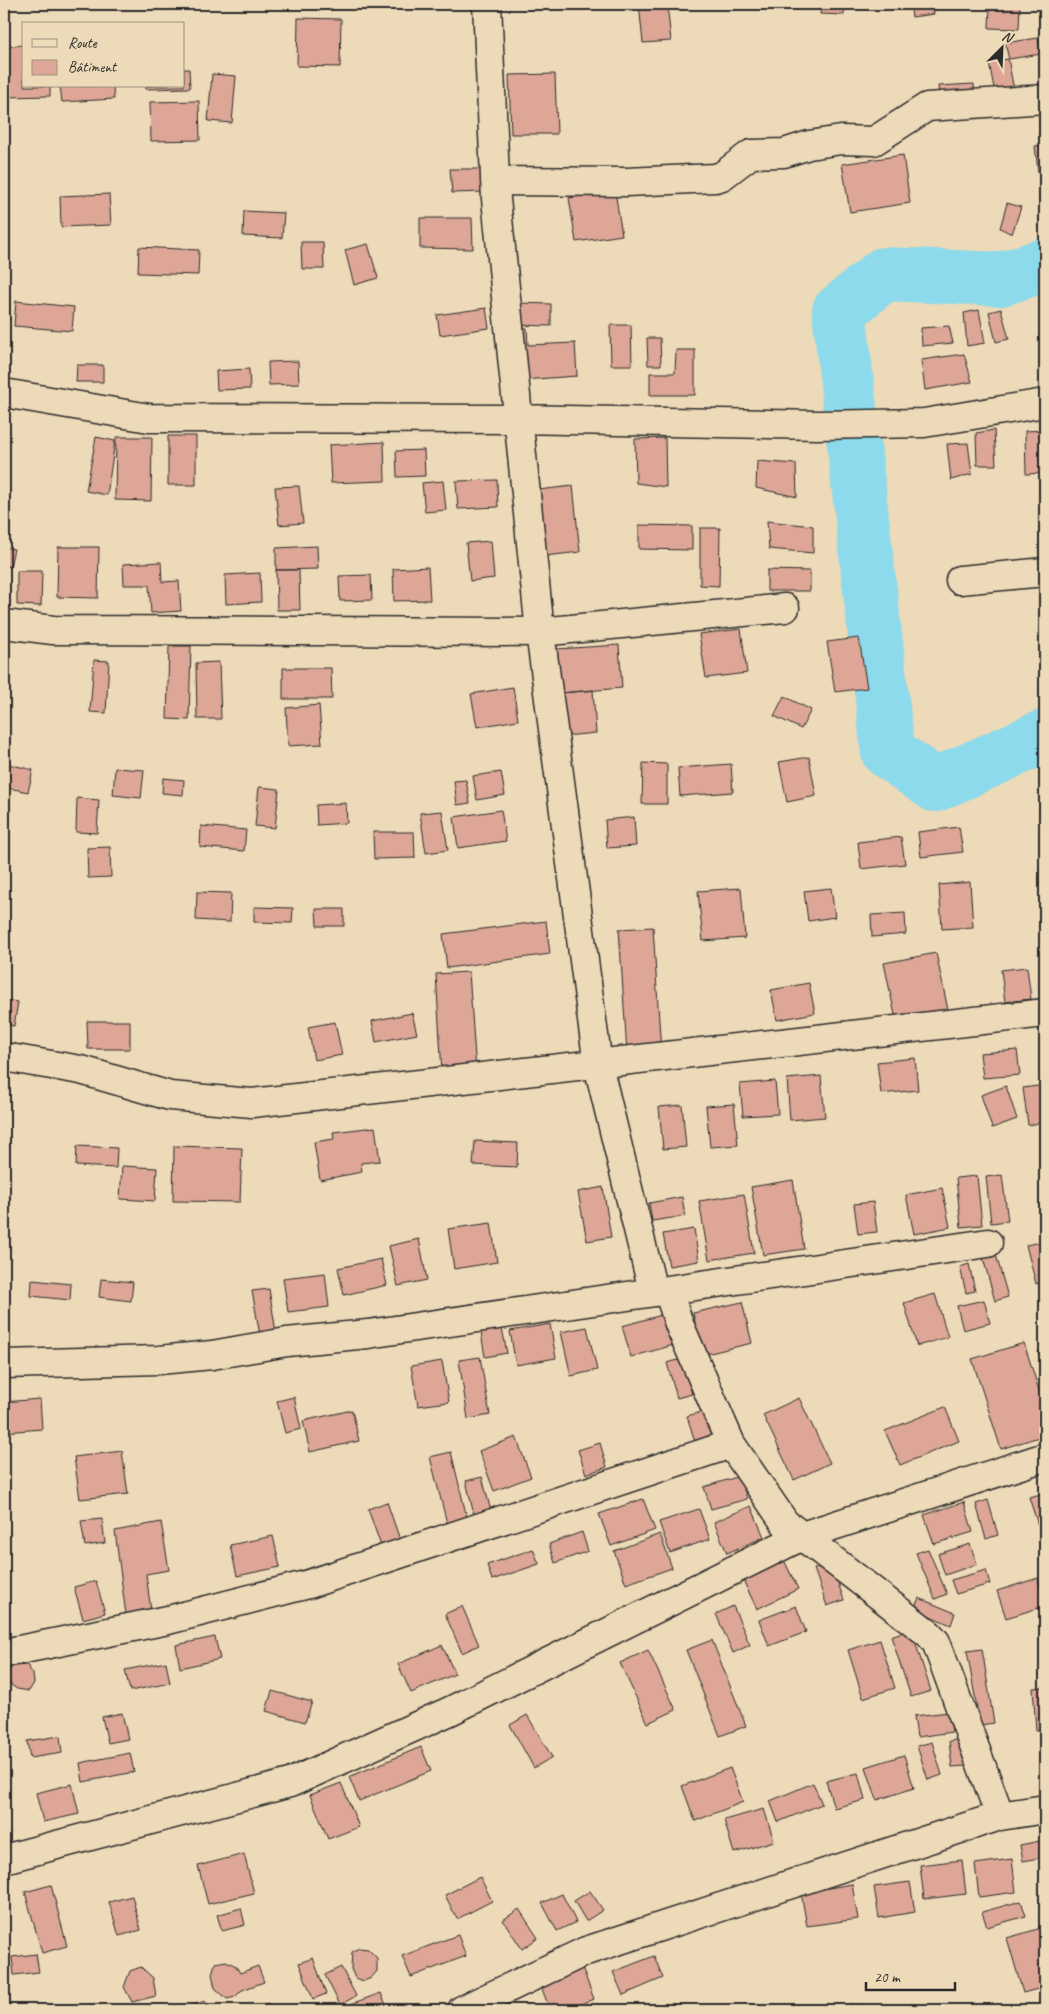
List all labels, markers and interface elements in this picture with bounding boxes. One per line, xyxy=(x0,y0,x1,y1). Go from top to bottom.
legend xyxy=(22,22,185,88)
north arrow xyxy=(976,22,1026,72)
text: N xyxy=(1000,27,1017,47)
text: Route xyxy=(68,34,98,53)
text: Bâtiment xyxy=(68,58,118,77)
scale bar xyxy=(866,1959,955,1991)
text: 20 m xyxy=(874,1968,901,1987)

